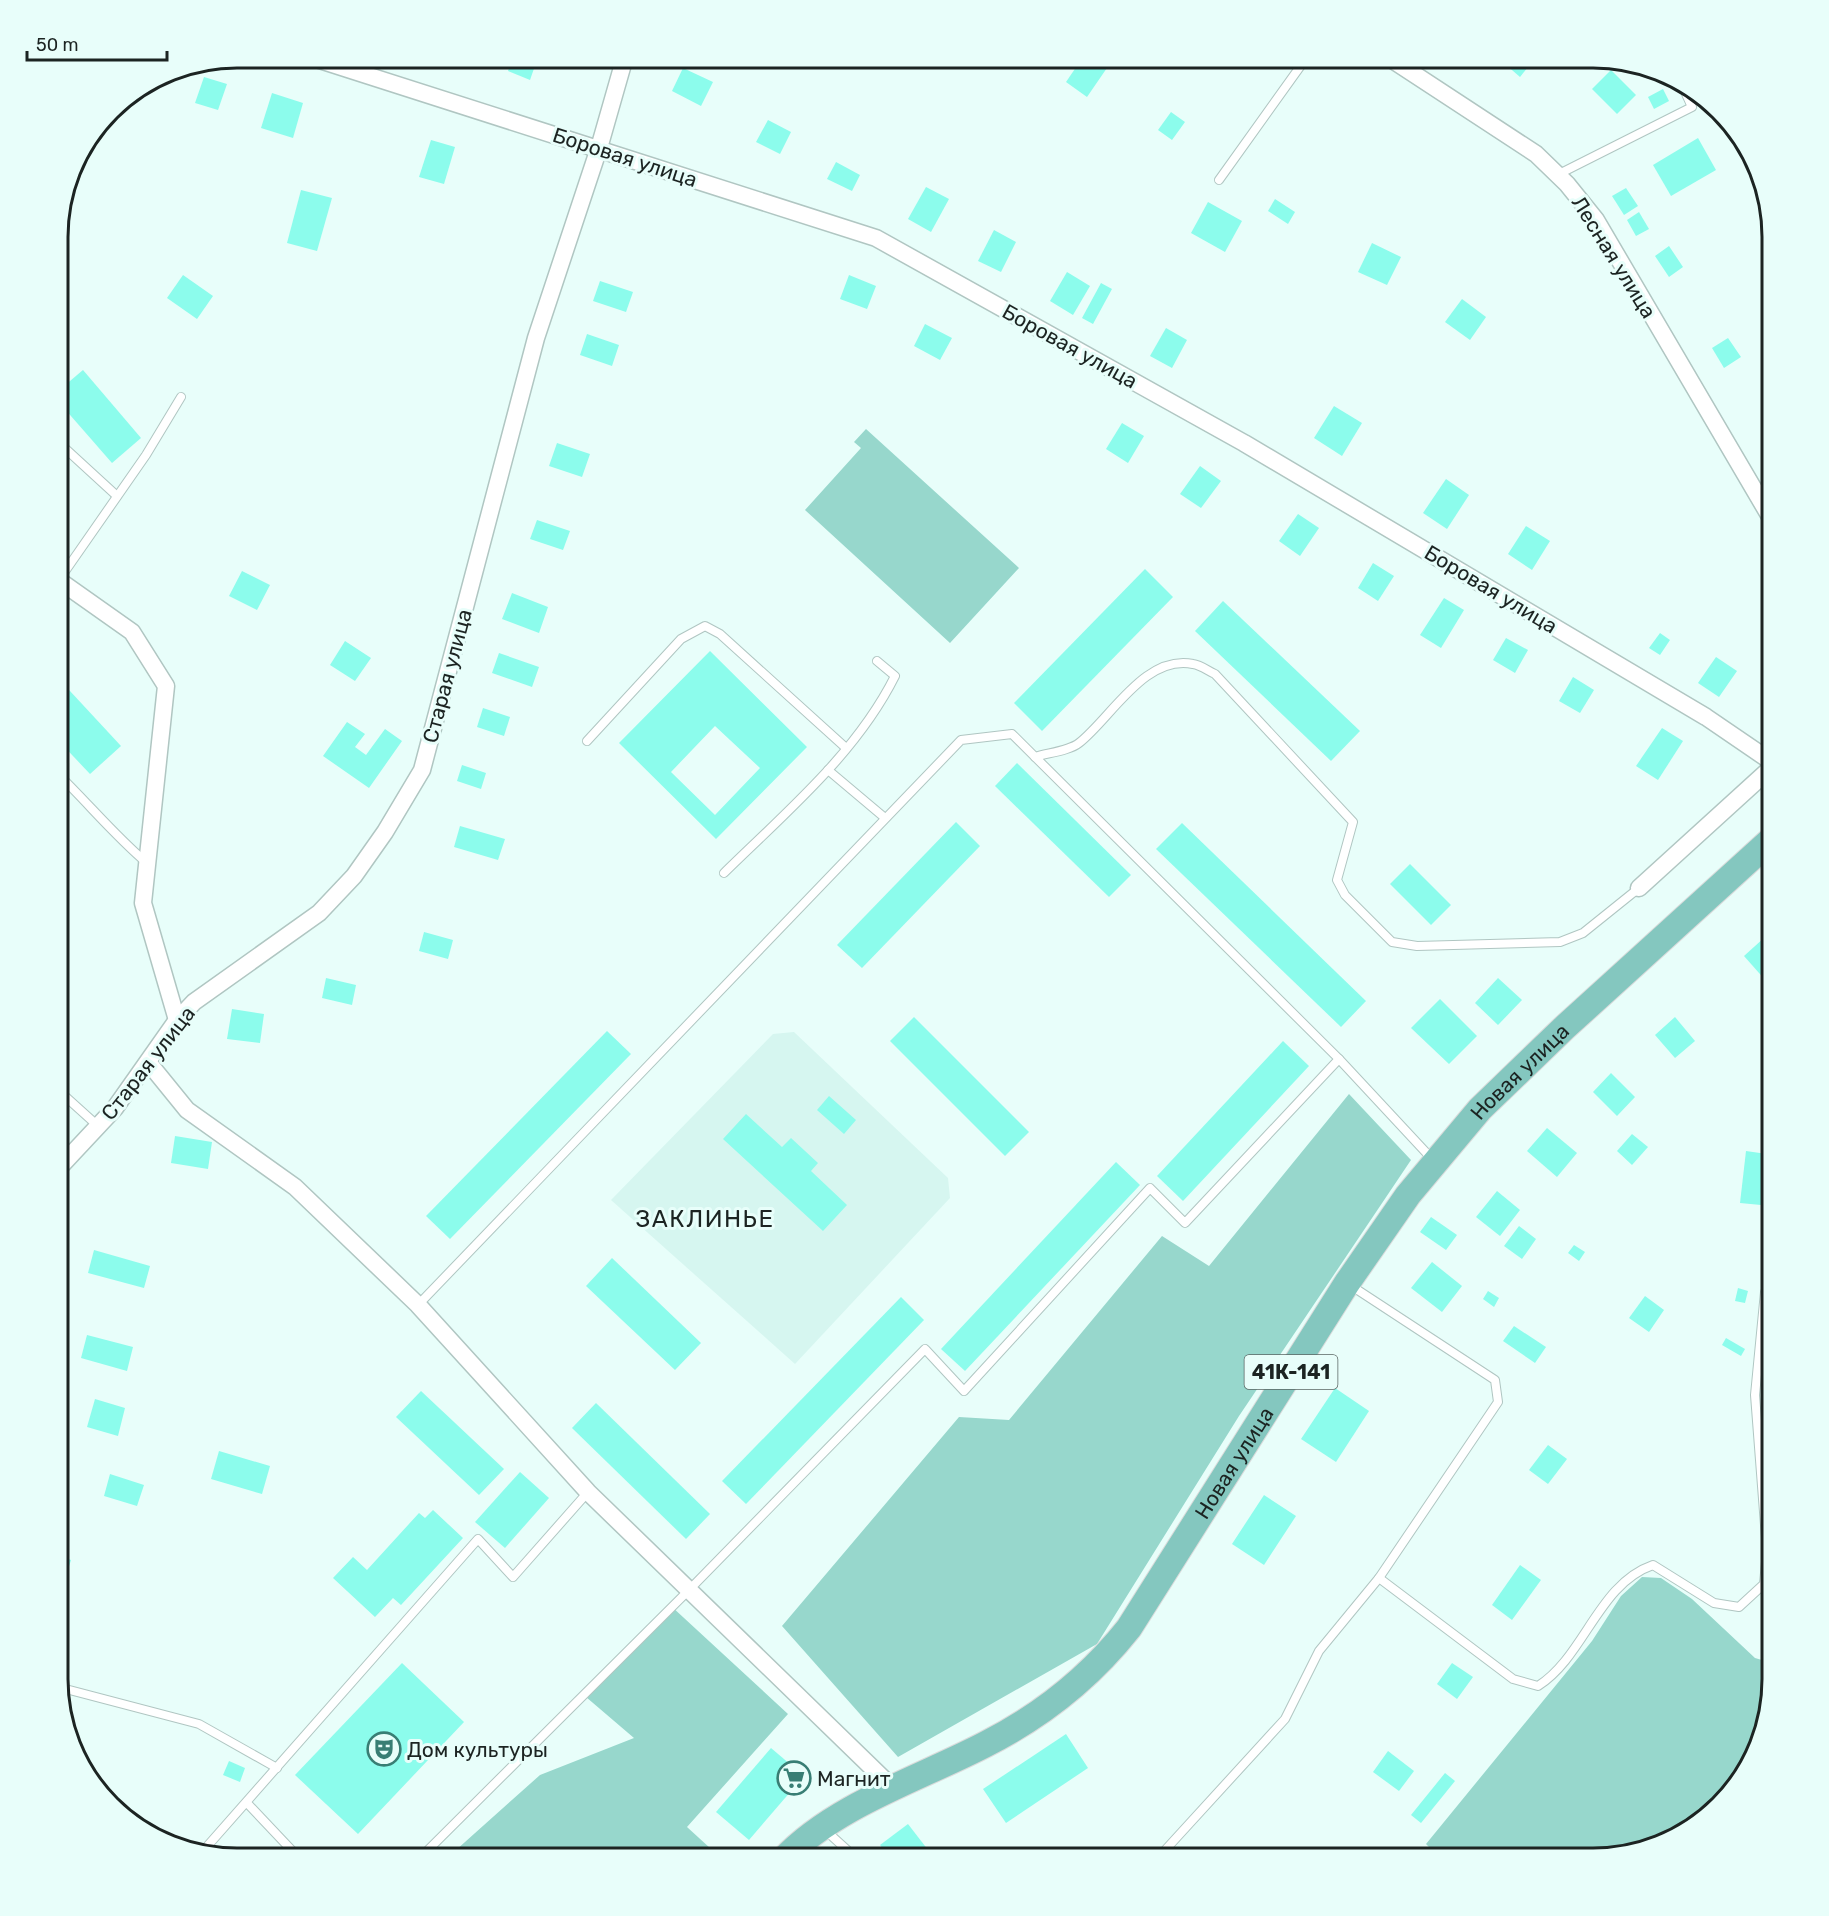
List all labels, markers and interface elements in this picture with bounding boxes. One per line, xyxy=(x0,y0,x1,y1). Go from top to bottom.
scale bar xyxy=(27,24,166,62)
text: 50 m xyxy=(36,34,79,56)
street label: Боровая улица xyxy=(550,122,700,192)
street label: Лесная улица xyxy=(1566,191,1662,323)
street label: Боровая улица xyxy=(998,299,1142,393)
street label: Боровая улица xyxy=(1420,540,1562,638)
street label: Старая улица xyxy=(417,606,477,746)
street label: Старая улица xyxy=(96,1001,200,1125)
street label: Новая улица xyxy=(1464,1018,1574,1124)
district label: ЗАКЛИНЬЕ xyxy=(635,1205,775,1233)
road number: 41К-141 xyxy=(1244,1355,1338,1389)
street label: Новая улица xyxy=(1189,1402,1278,1523)
theatre icon: Дом культуры xyxy=(366,1731,402,1767)
place label: Дом культуры xyxy=(407,1737,548,1762)
supermarket icon: Магнит xyxy=(776,1760,812,1796)
place label: Магнит xyxy=(817,1766,891,1791)

